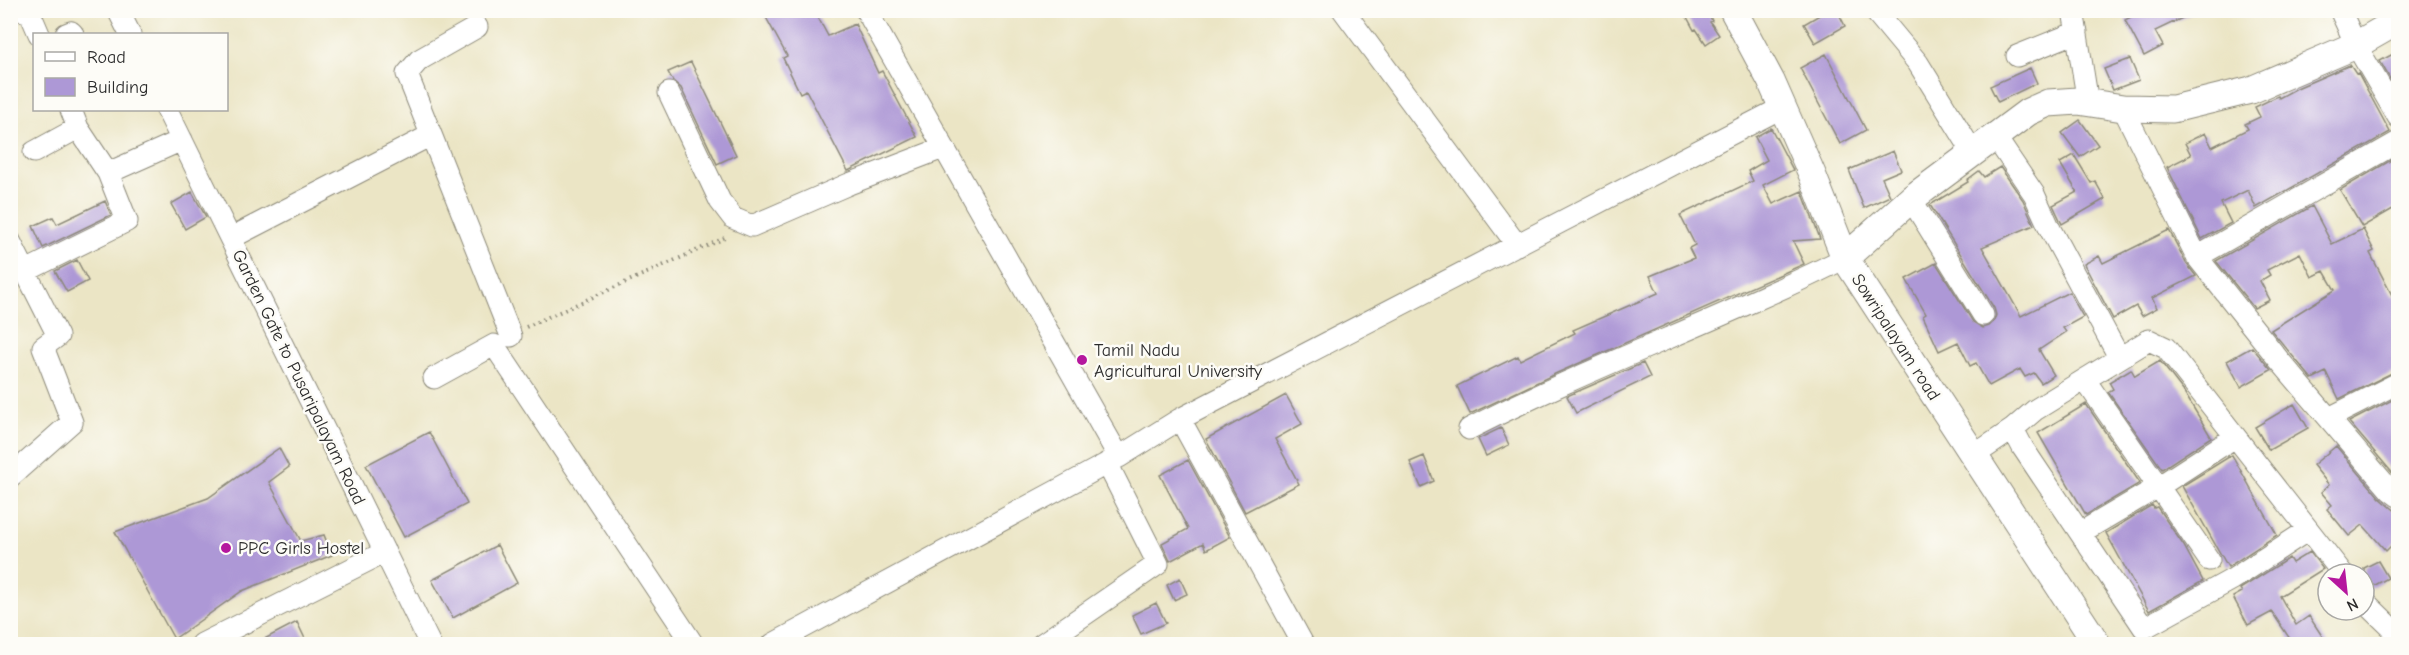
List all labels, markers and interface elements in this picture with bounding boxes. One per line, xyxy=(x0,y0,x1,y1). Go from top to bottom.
legend xyxy=(33,33,228,111)
text: Road xyxy=(87,47,126,68)
text: Building xyxy=(87,77,149,98)
street label: Garden Gate to Pusaripalayam Road xyxy=(227,246,370,508)
street label: Sowripalayam road xyxy=(1847,270,1944,404)
place label: Tamil Nadu Agricultural University xyxy=(1094,340,1263,382)
marker: Tamil Nadu Agricultural University xyxy=(1075,353,1089,367)
place label: PPC Girls Hostel xyxy=(238,538,364,559)
marker: PPC Girls Hostel xyxy=(219,541,233,555)
north arrow xyxy=(2316,562,2376,622)
text: N xyxy=(2344,594,2361,615)

